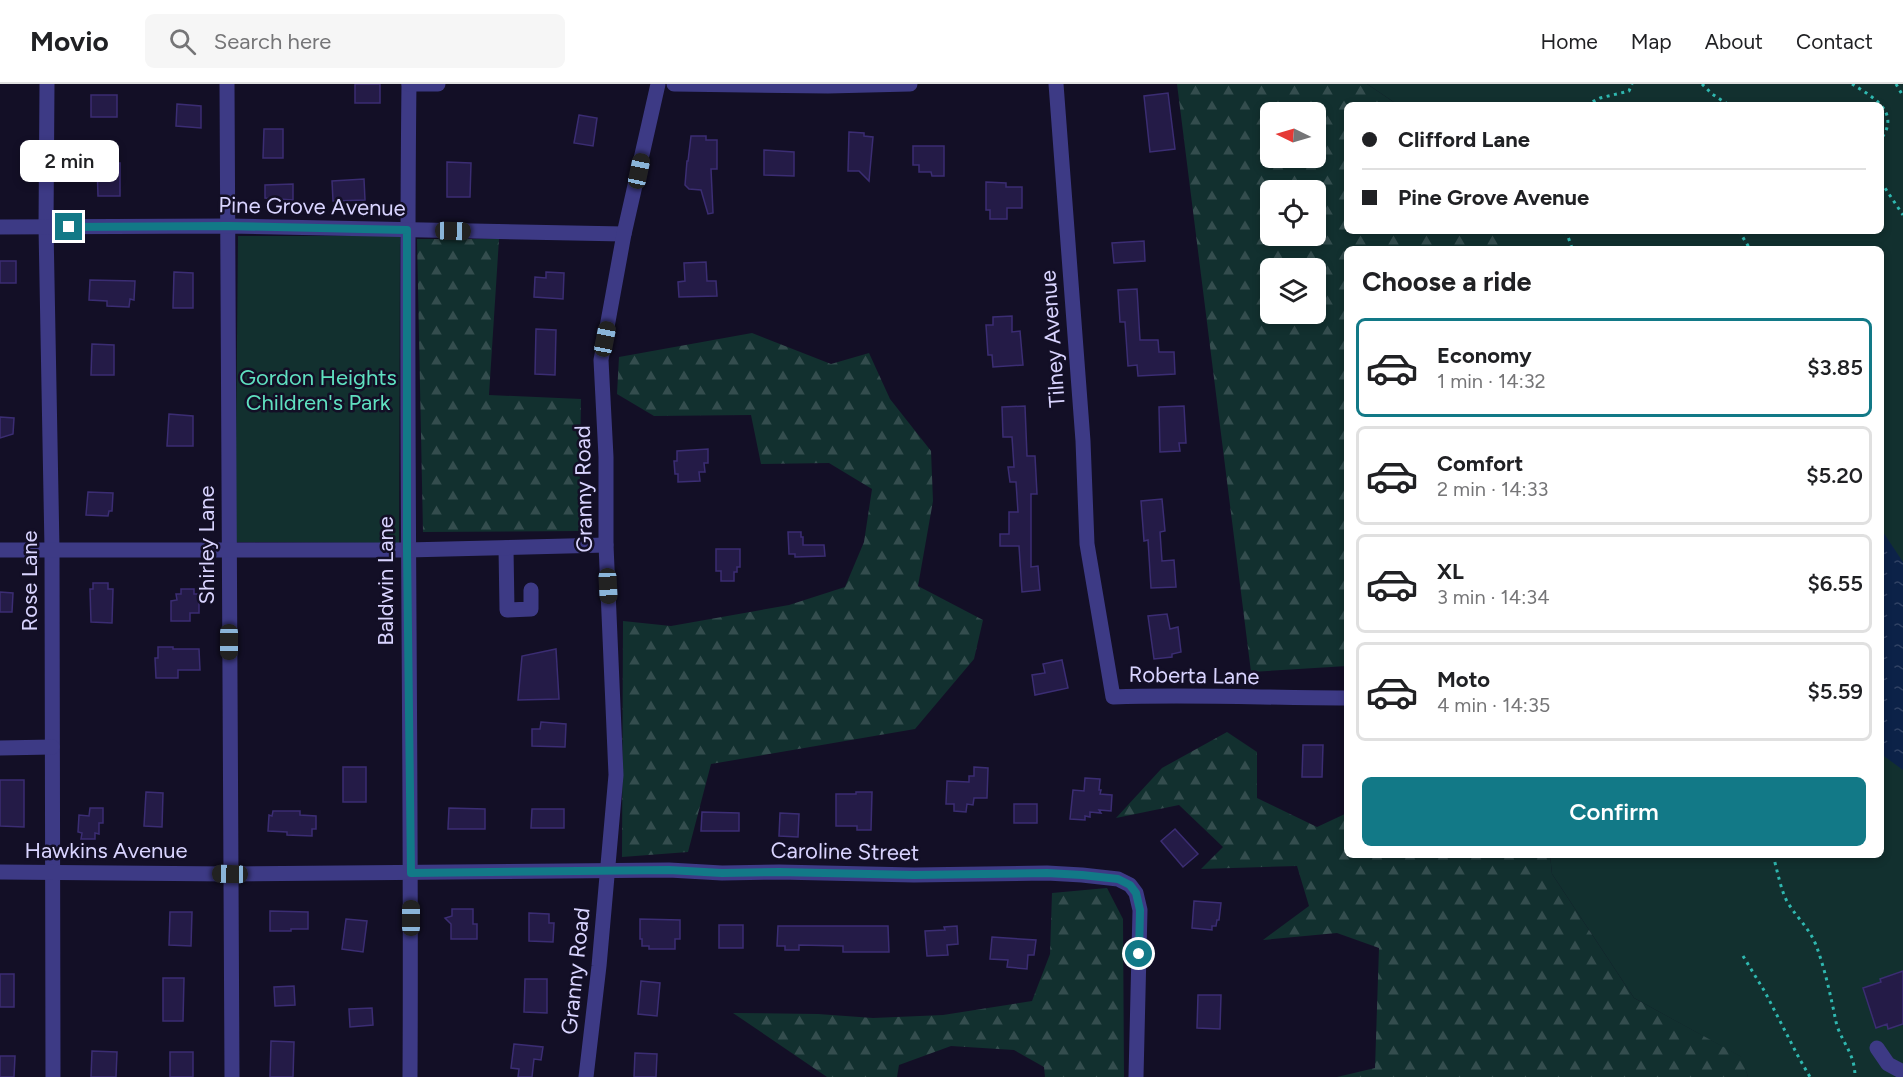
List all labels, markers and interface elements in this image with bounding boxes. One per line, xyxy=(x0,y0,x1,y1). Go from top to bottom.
search box xyxy=(145,14,565,68)
text: Movio xyxy=(30,24,109,58)
icon: search xyxy=(166,25,199,58)
text: Search here xyxy=(214,28,331,55)
text: Home xyxy=(1541,29,1598,54)
text: Map xyxy=(1631,29,1672,54)
text: About xyxy=(1705,29,1763,54)
text: Contact xyxy=(1796,29,1873,54)
north arrow xyxy=(1260,102,1326,168)
map controls xyxy=(1260,102,1326,324)
text: Clifford Lane xyxy=(1398,126,1530,153)
callout: 2 min xyxy=(20,140,118,182)
text: 2 min xyxy=(45,149,94,173)
car xyxy=(626,152,652,190)
button: locate xyxy=(1260,180,1326,246)
text: Pine Grove Avenue xyxy=(1398,184,1589,211)
street label: Pine Grove Avenue xyxy=(218,191,406,222)
route end xyxy=(55,213,82,240)
car xyxy=(435,222,471,240)
button: layers xyxy=(1260,258,1326,324)
text: Choose a ride xyxy=(1362,265,1531,298)
street label: Tilney Avenue xyxy=(1034,269,1071,408)
car xyxy=(593,320,617,358)
icon: car xyxy=(1365,341,1419,395)
text: Economy xyxy=(1437,342,1532,369)
text: $3.85 xyxy=(1807,354,1863,381)
park label: Gordon Heights Children's Park xyxy=(239,364,397,416)
text: 1 min · 14:32 xyxy=(1437,369,1546,393)
street label: Granny Road xyxy=(569,425,598,553)
icon: car xyxy=(1365,449,1419,503)
text: Comfort xyxy=(1437,450,1523,477)
text: $5.20 xyxy=(1806,462,1863,489)
text: 2 min · 14:33 xyxy=(1437,477,1548,501)
street label: Shirley Lane xyxy=(193,486,220,604)
street label: Baldwin Lane xyxy=(372,516,399,646)
street label: Rose Lane xyxy=(16,530,43,632)
icon: car xyxy=(1365,557,1419,611)
text: XL xyxy=(1437,558,1464,585)
car xyxy=(598,568,618,604)
text: $6.55 xyxy=(1808,570,1863,597)
text: 3 min · 14:34 xyxy=(1437,585,1550,609)
car xyxy=(220,624,238,660)
street label: Roberta Lane xyxy=(1128,661,1260,690)
icon: car xyxy=(1365,665,1419,719)
text: Moto xyxy=(1437,666,1490,693)
text: $5.59 xyxy=(1808,678,1863,705)
text: 4 min · 14:35 xyxy=(1437,693,1550,717)
button: Confirm xyxy=(1362,777,1866,846)
street label: Hawkins Avenue xyxy=(25,837,187,864)
street label: Caroline Street xyxy=(770,837,919,866)
car xyxy=(212,865,248,883)
car xyxy=(402,900,420,936)
street label: Granny Road xyxy=(555,906,596,1036)
route start xyxy=(1125,940,1152,967)

